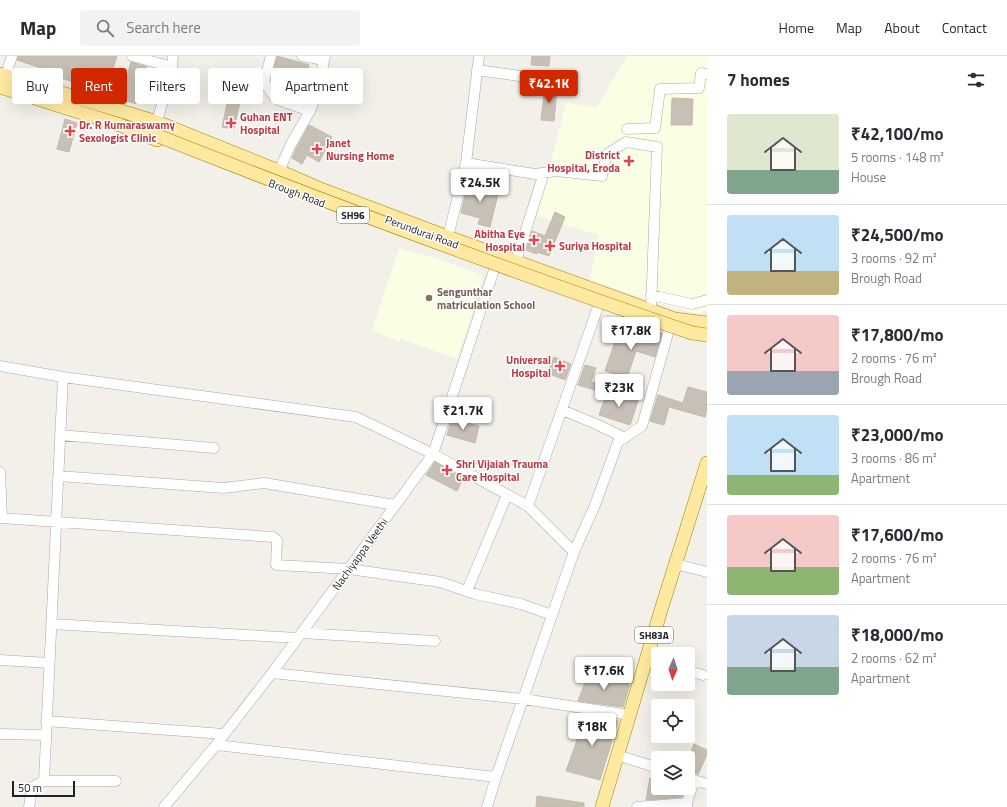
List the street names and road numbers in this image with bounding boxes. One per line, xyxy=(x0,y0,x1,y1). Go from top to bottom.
street label: Brough Road xyxy=(266,175,328,211)
road number: SH96 xyxy=(337,207,369,223)
street label: Perundurai Road xyxy=(383,211,461,253)
street label: Nachiyappa Veethi xyxy=(328,515,392,593)
road number: SH83A xyxy=(635,627,673,643)

